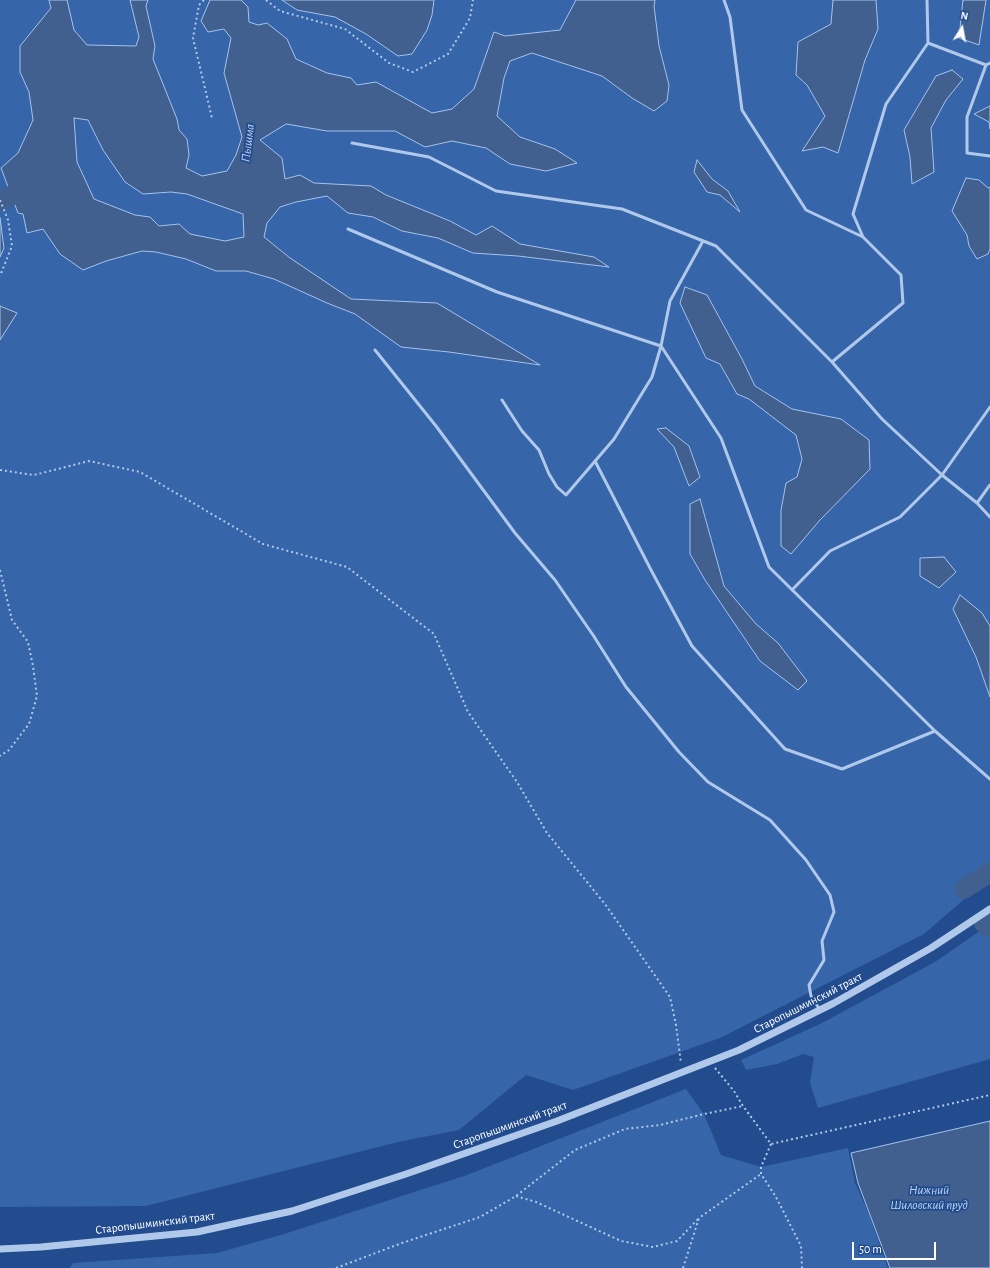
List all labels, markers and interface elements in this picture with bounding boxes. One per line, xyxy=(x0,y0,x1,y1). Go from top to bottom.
north arrow xyxy=(942,8,982,48)
text: N xyxy=(960,10,969,22)
water label: Пышма xyxy=(238,123,258,163)
street label: Старопышминский тракт xyxy=(751,969,865,1037)
street label: Старопышминский тракт xyxy=(451,1098,569,1152)
water label: Нижний Шиловский пруд xyxy=(890,1182,968,1213)
street label: Старопышминский тракт xyxy=(94,1209,216,1237)
scale bar xyxy=(854,1234,938,1260)
text: 50 m xyxy=(859,1243,882,1255)

